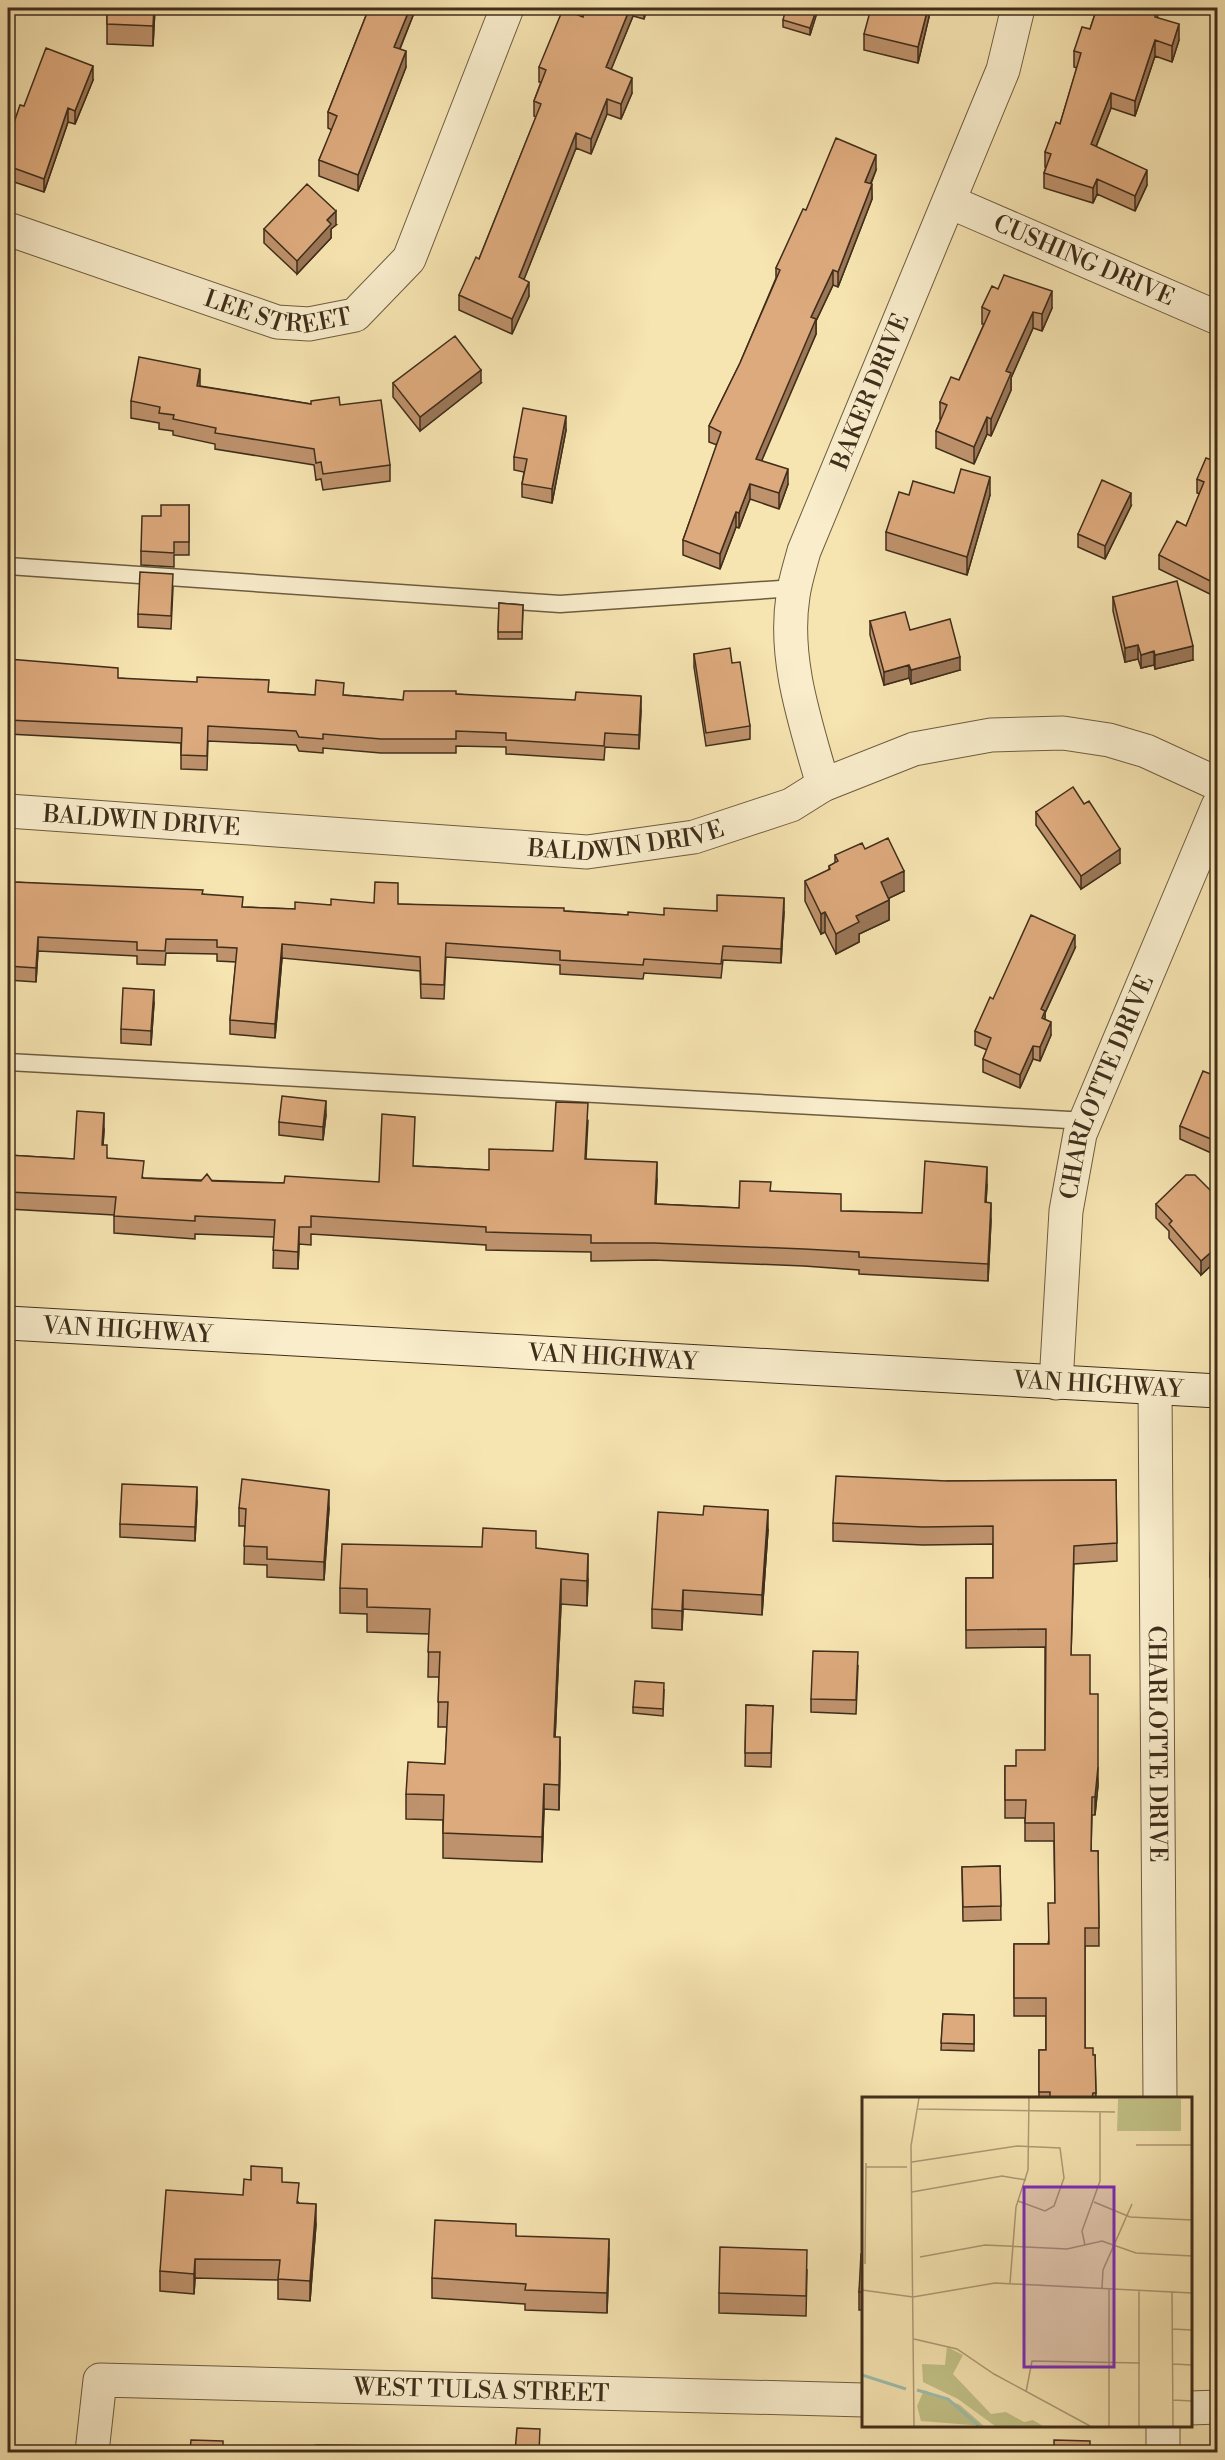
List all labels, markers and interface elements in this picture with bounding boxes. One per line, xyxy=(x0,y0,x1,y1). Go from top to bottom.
street label: CUSHING DRIVE xyxy=(988,209,1179,313)
street label: LEE STREET xyxy=(200,284,354,341)
street label: BAKER DRIVE xyxy=(825,309,917,475)
street label: BALDWIN DRIVE xyxy=(41,799,241,843)
street label: BALDWIN DRIVE xyxy=(526,814,728,868)
street label: CHARLOTTE DRIVE xyxy=(1054,971,1161,1202)
street label: VAN HIGHWAY xyxy=(41,1311,215,1351)
street label: VAN HIGHWAY xyxy=(526,1338,700,1378)
street label: VAN HIGHWAY xyxy=(1011,1365,1185,1405)
street label: CHARLOTTE DRIVE xyxy=(1141,1625,1172,1863)
inset map xyxy=(862,2097,1192,2427)
street label: WEST TULSA STREET xyxy=(352,2373,610,2409)

